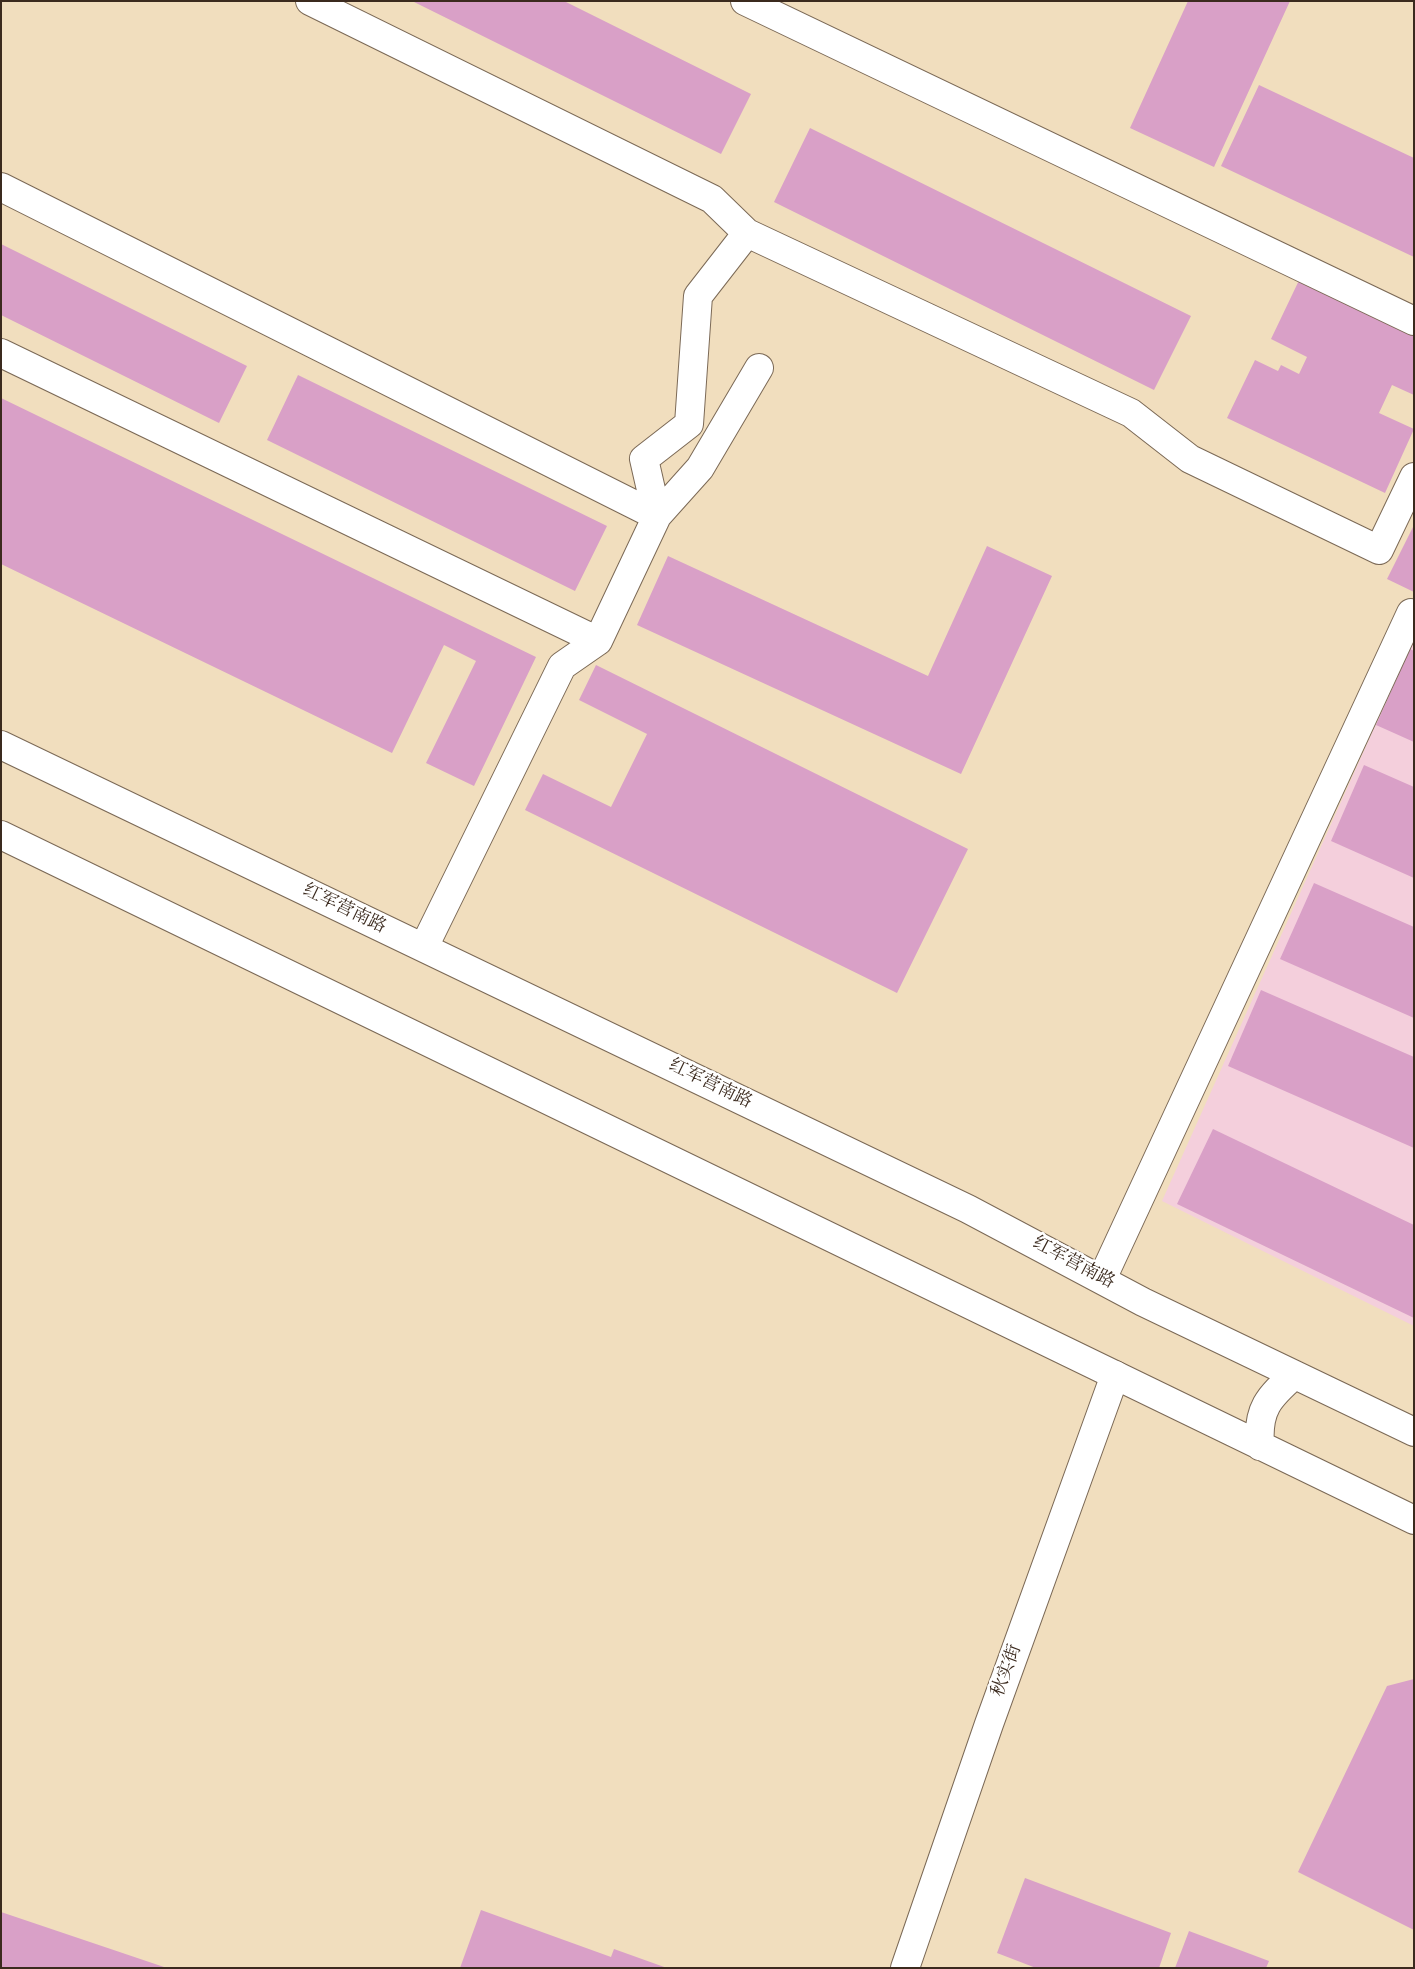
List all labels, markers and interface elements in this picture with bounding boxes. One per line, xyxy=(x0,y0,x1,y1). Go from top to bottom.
street label: 红军营南路 xyxy=(299,881,389,939)
street label: 红军营南路 xyxy=(665,1056,755,1114)
street label: 红军营南路 xyxy=(1028,1233,1118,1295)
street label: 秋实街 xyxy=(989,1642,1027,1700)

